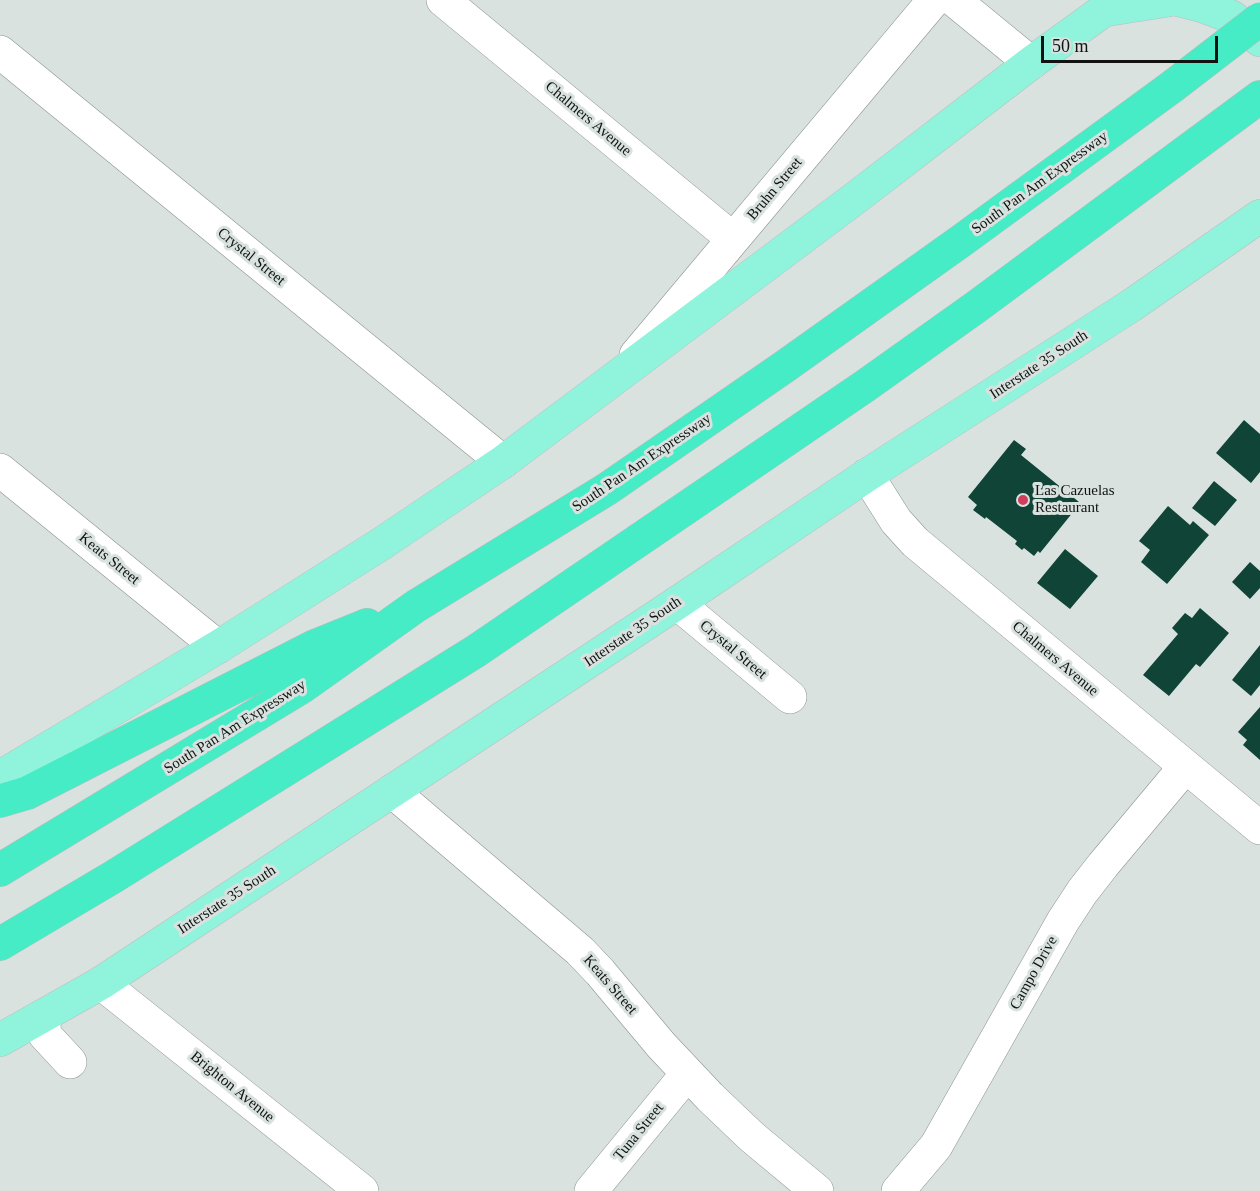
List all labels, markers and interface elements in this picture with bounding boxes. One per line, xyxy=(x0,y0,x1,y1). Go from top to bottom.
scale bar xyxy=(1044,24,1221,62)
text: 50 m xyxy=(1052,36,1089,56)
street label: Chalmers Avenue xyxy=(541,78,635,160)
street label: South Pan Am Expressway xyxy=(968,128,1112,238)
street label: Bruhn Street xyxy=(744,154,806,224)
street label: Crystal Street xyxy=(213,224,289,290)
street label: Interstate 35 South xyxy=(987,327,1091,403)
street label: South Pan Am Expressway xyxy=(569,410,715,516)
place label: Las Cazuelas Restaurant xyxy=(1035,482,1115,517)
marker: Las Cazuelas Restaurant xyxy=(1016,493,1030,507)
street label: Keats Street xyxy=(75,529,143,589)
street label: Interstate 35 South xyxy=(581,593,685,671)
street label: Crystal Street xyxy=(696,617,770,683)
street label: Chalmers Avenue xyxy=(1008,618,1102,700)
street label: South Pan Am Expressway xyxy=(161,676,309,778)
street label: Interstate 35 South xyxy=(175,862,279,938)
street label: Campo Drive xyxy=(1006,933,1062,1013)
street label: Keats Street xyxy=(579,952,641,1018)
street label: Brighton Avenue xyxy=(186,1048,278,1126)
street label: Tuna Street xyxy=(610,1100,668,1164)

